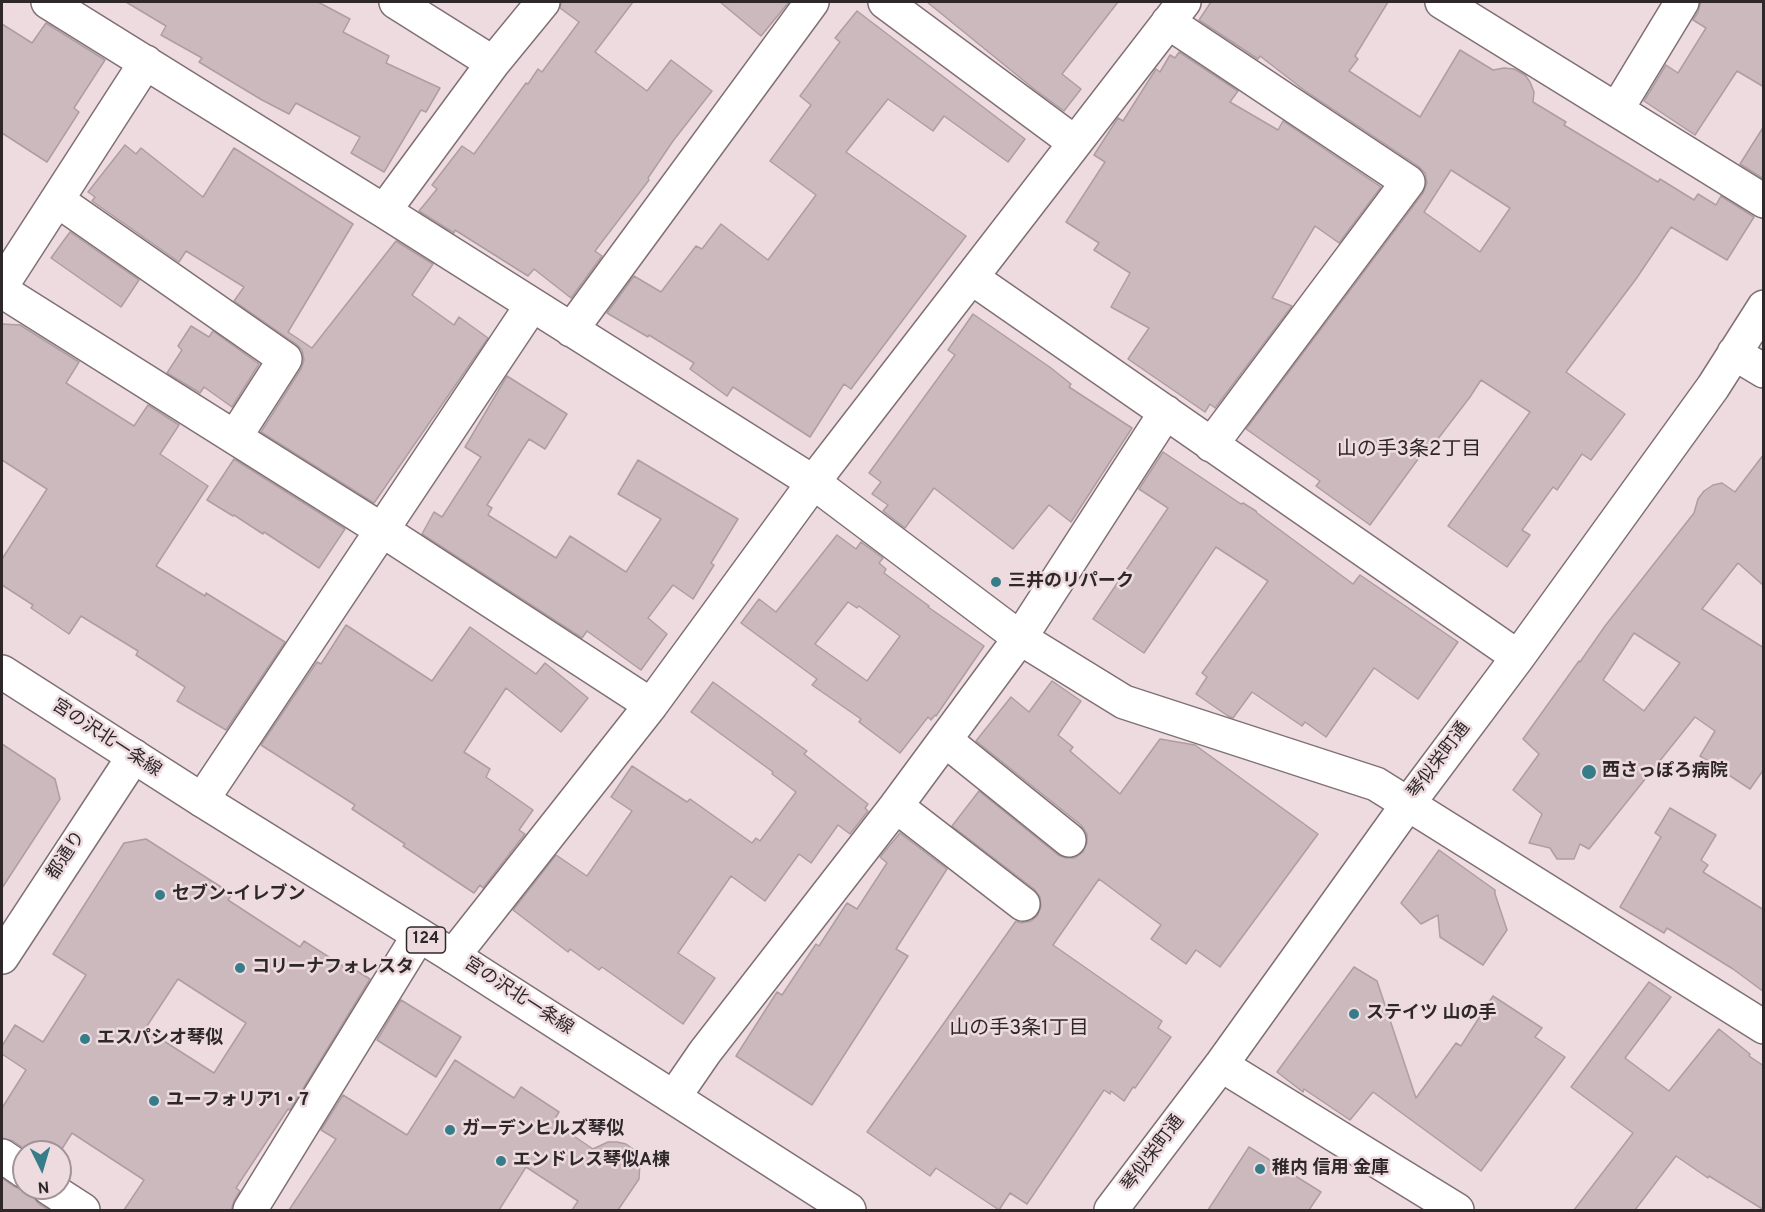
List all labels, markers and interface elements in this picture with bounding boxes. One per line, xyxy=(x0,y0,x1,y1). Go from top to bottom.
district label: 山の手3条2丁目 xyxy=(1337,439,1481,463)
place label: 三井のリパーク xyxy=(1008,571,1134,593)
marker: 三井のリパーク xyxy=(989,575,1003,589)
street label: 宮の沢北一条線 xyxy=(47,696,165,782)
street label: 琴似栄町通 xyxy=(1404,719,1476,803)
place label: 西さっぽろ病院 xyxy=(1602,761,1728,783)
marker: 西さっぽろ病院 xyxy=(1580,763,1598,781)
street label: 都通り xyxy=(43,827,91,885)
place label: セブン-イレブン xyxy=(172,884,305,906)
marker: セブン-イレブン xyxy=(153,888,167,902)
road number: 124 xyxy=(406,927,446,953)
street label: 宮の沢北一条線 xyxy=(459,954,577,1040)
place label: コリーナフォレスタ xyxy=(252,957,414,979)
marker: コリーナフォレスタ xyxy=(233,961,247,975)
place label: ステイツ 山の手 xyxy=(1366,1003,1496,1025)
marker: ステイツ 山の手 xyxy=(1347,1007,1361,1021)
district label: 山の手3条1丁目 xyxy=(949,1018,1089,1042)
place label: エスパシオ琴似 xyxy=(97,1028,223,1050)
marker: エスパシオ琴似 xyxy=(78,1032,92,1046)
place label: ユーフォリア1・7 xyxy=(166,1090,309,1112)
marker: ユーフォリア1・7 xyxy=(147,1094,161,1108)
street label: 琴似栄町通 xyxy=(1118,1112,1190,1196)
place label: ガーデンヒルズ琴似 xyxy=(462,1119,624,1141)
marker: ガーデンヒルズ琴似 xyxy=(443,1123,457,1137)
north arrow xyxy=(12,1140,72,1200)
place label: エンドレス琴似A棟 xyxy=(513,1150,670,1172)
marker: エンドレス琴似A棟 xyxy=(494,1154,508,1168)
place label: 稚内 信用 金庫 xyxy=(1272,1158,1389,1180)
marker: 稚内 信用 金庫 xyxy=(1253,1162,1267,1176)
text: N xyxy=(37,1175,50,1196)

